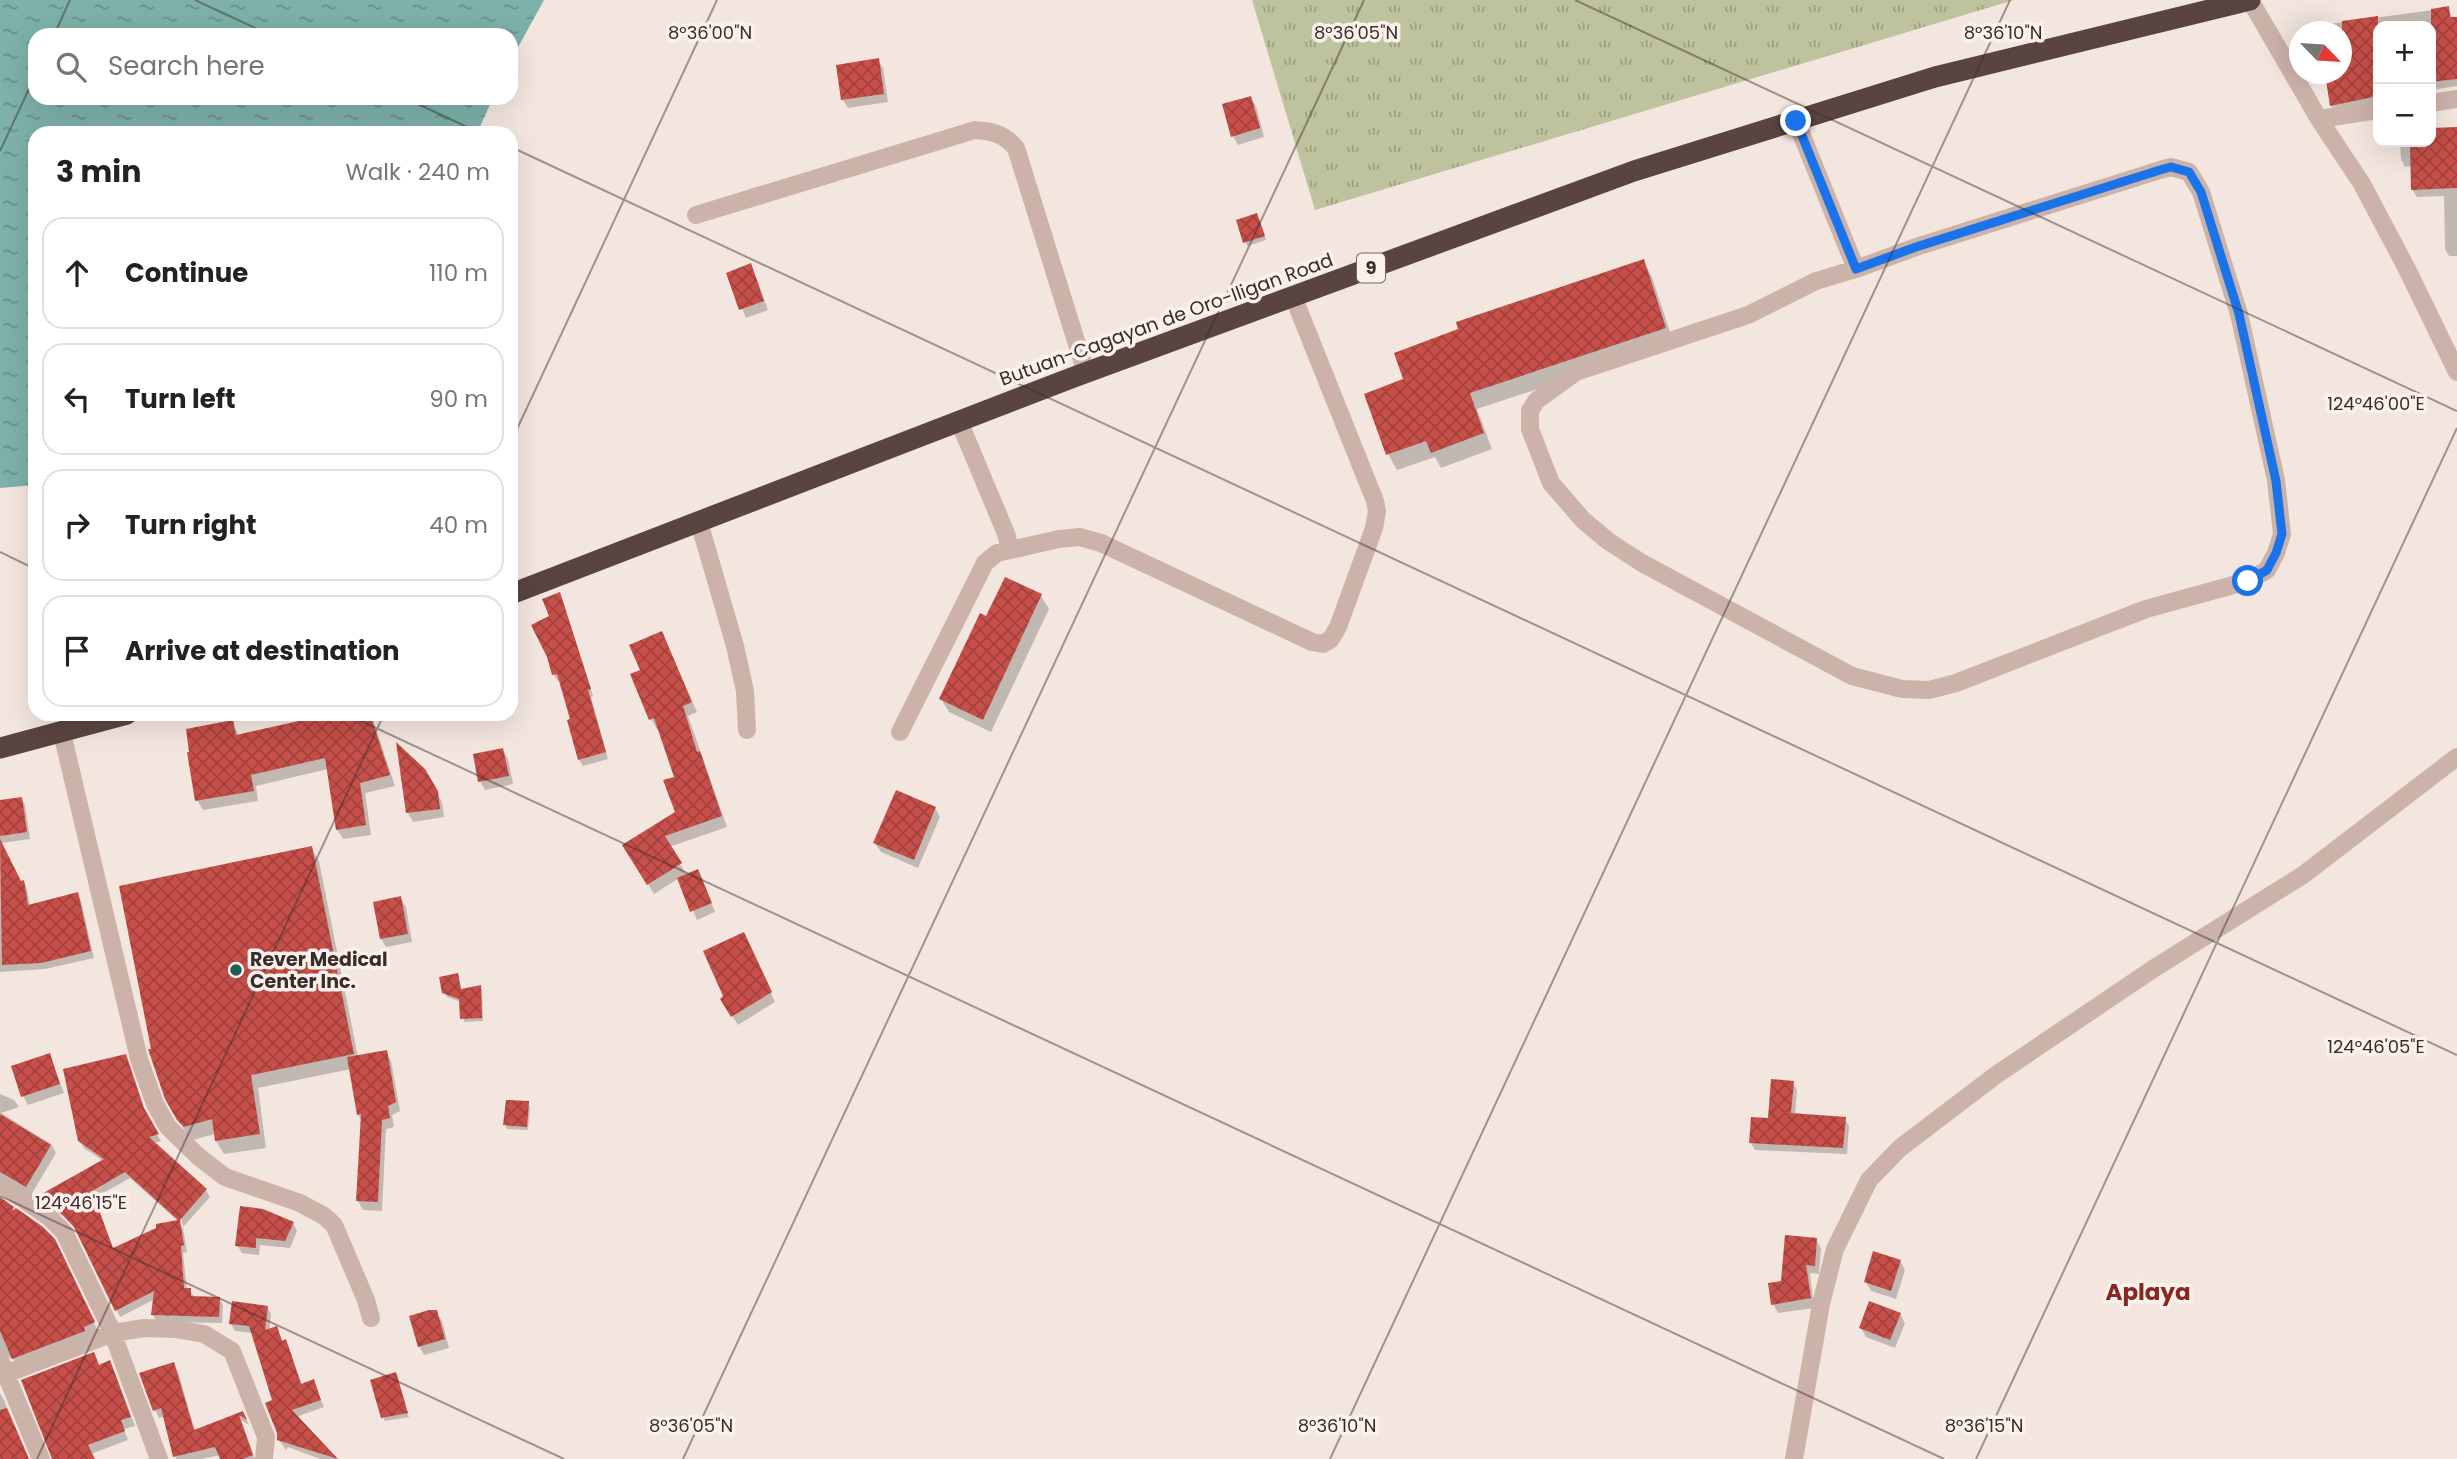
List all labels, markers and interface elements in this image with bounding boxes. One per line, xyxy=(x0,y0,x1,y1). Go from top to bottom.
text: 8°36'00"N xyxy=(668,20,752,45)
text: 8°36'05"N xyxy=(1314,20,1398,45)
text: 8°36'10"N xyxy=(1964,20,2042,45)
north arrow xyxy=(2289,21,2352,84)
map controls xyxy=(2373,21,2436,147)
button: + xyxy=(2373,21,2436,84)
search box xyxy=(28,28,518,105)
icon: search xyxy=(52,48,90,86)
text: Search here xyxy=(108,48,265,84)
button: − xyxy=(2373,84,2436,147)
route end xyxy=(1780,105,1811,136)
text: 3 min xyxy=(56,150,141,193)
text: Walk · 240 m xyxy=(345,156,490,188)
street label: Butuan-Cagayan de Oro-Iligan Road xyxy=(996,246,1337,393)
icon: ahead xyxy=(58,254,96,292)
road number: 9 xyxy=(1357,254,1385,282)
text: Continue xyxy=(125,255,248,291)
text: 110 m xyxy=(429,257,488,289)
icon: left xyxy=(58,380,96,418)
text: Turn left xyxy=(125,381,236,417)
text: 90 m xyxy=(429,383,488,415)
text: 124°46'00"E xyxy=(2327,391,2425,416)
icon: right xyxy=(58,506,96,544)
text: Turn right xyxy=(125,507,257,543)
text: 40 m xyxy=(429,509,488,541)
route start xyxy=(2232,565,2263,596)
icon: arrive xyxy=(58,632,96,670)
text: Arrive at destination xyxy=(125,633,400,669)
place label: Rever Medical Center Inc. xyxy=(250,946,388,995)
marker: Rever Medical Center Inc. xyxy=(228,962,244,978)
text: 124°46'05"E xyxy=(2327,1034,2425,1059)
text: 124°46'15"E xyxy=(35,1190,127,1215)
district label: Aplaya xyxy=(2105,1276,2191,1308)
text: 8°36'05"N xyxy=(649,1413,733,1438)
text: 8°36'10"N xyxy=(1298,1413,1376,1438)
text: 8°36'15"N xyxy=(1945,1413,2023,1438)

